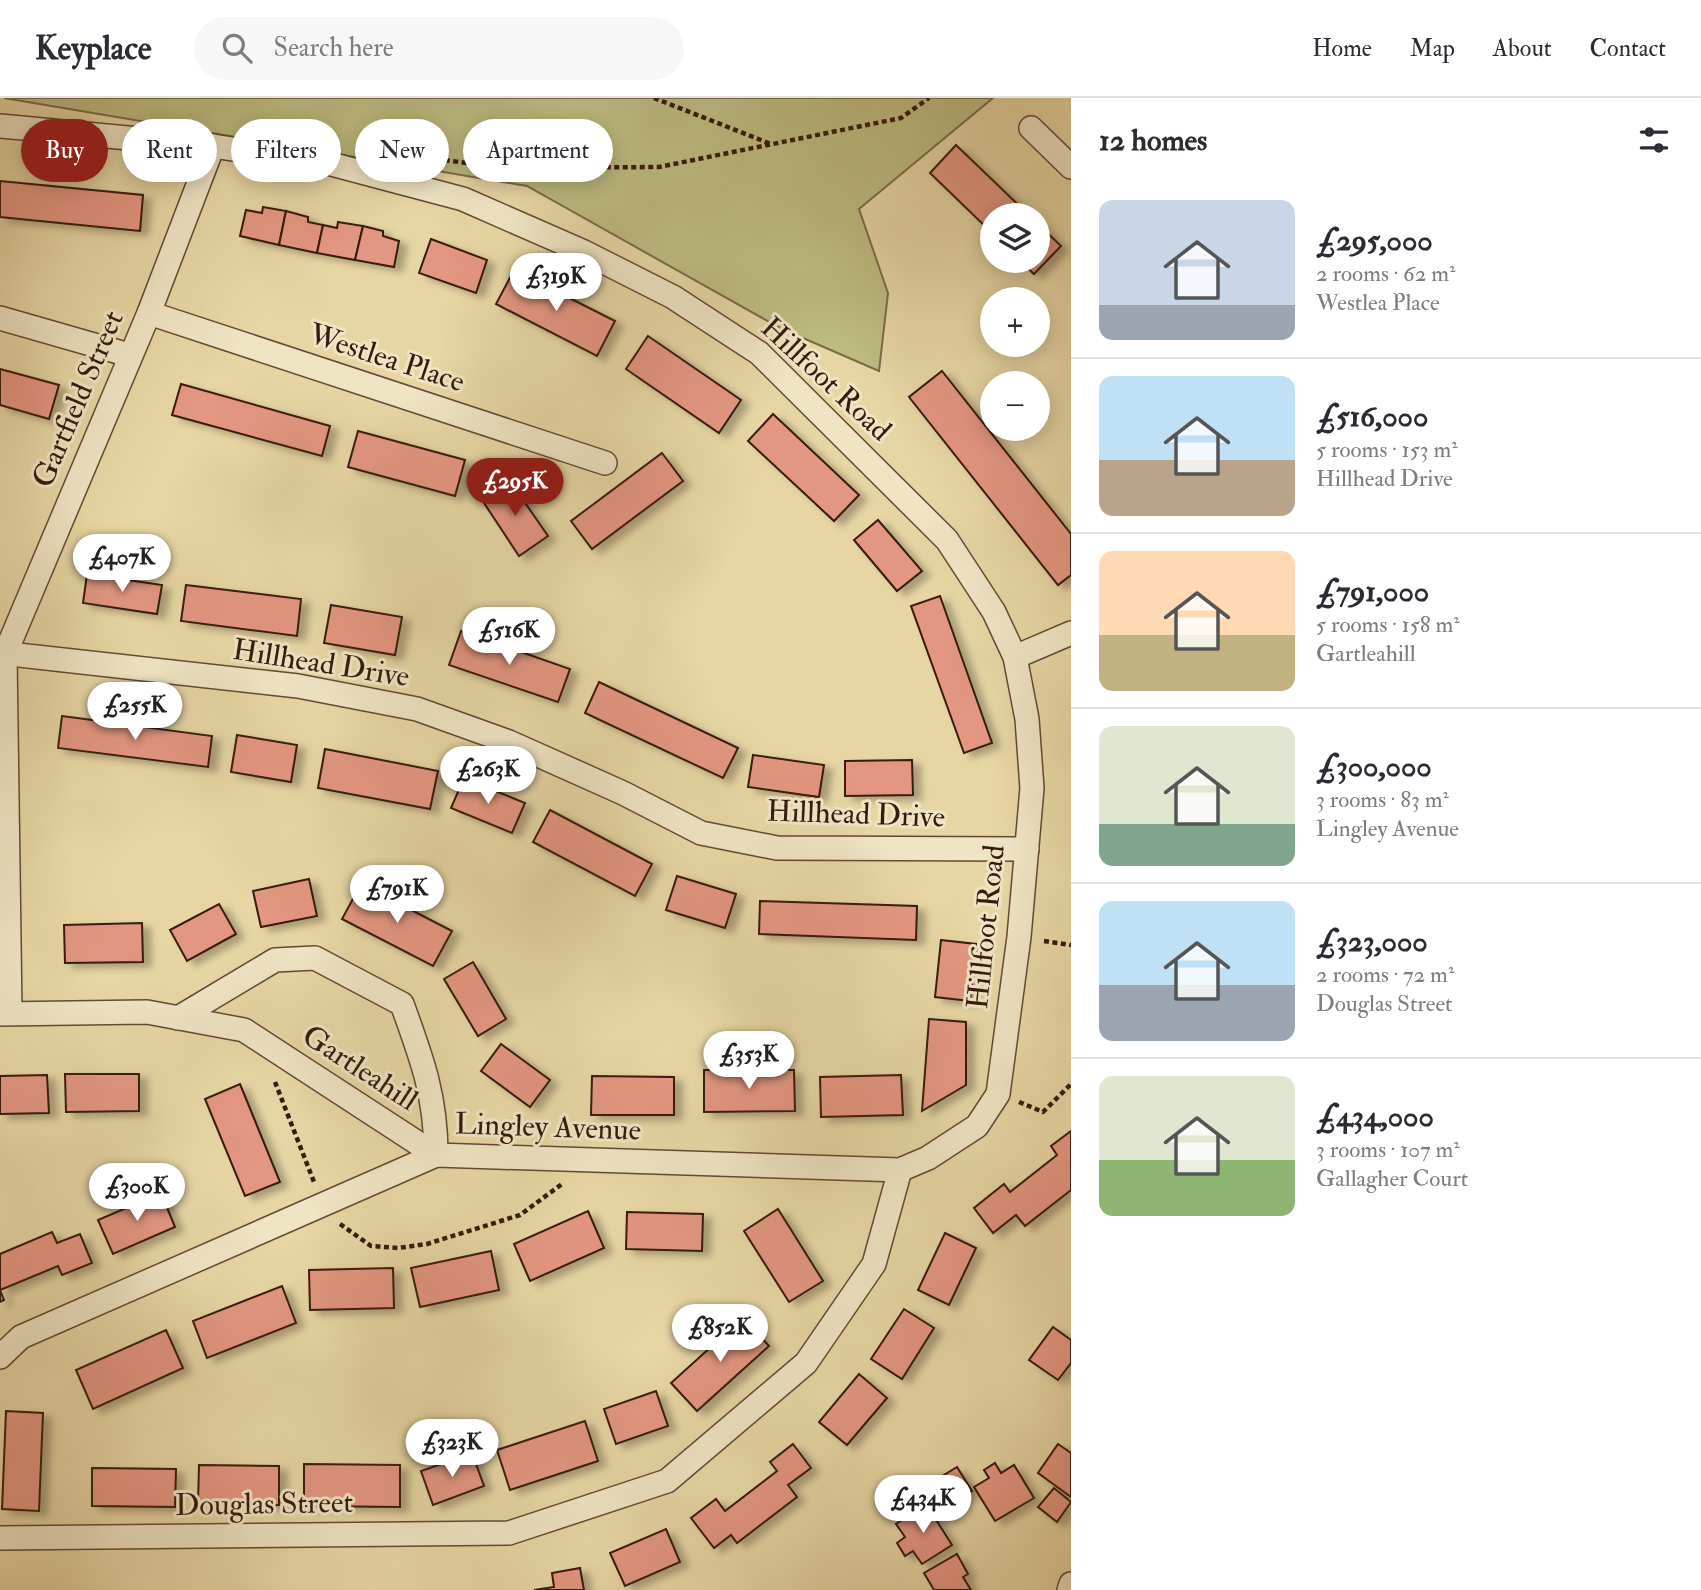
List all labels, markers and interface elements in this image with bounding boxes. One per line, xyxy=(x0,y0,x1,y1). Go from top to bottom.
search box xyxy=(194,17,684,80)
text: Keyplace xyxy=(35,28,152,69)
icon: search xyxy=(218,29,256,67)
text: Search here xyxy=(274,32,394,64)
text: Home xyxy=(1312,33,1372,64)
text: Map xyxy=(1410,33,1455,64)
text: About xyxy=(1493,33,1552,64)
text: Contact xyxy=(1590,33,1666,64)
chip: Buy xyxy=(21,119,108,182)
chip: Rent xyxy=(122,119,217,182)
chip: Filters xyxy=(231,119,341,182)
chip: New xyxy=(355,119,449,182)
chip: Apartment xyxy=(463,119,613,182)
icon: filters xyxy=(1635,121,1673,159)
text: 12 homes xyxy=(1099,122,1207,159)
map controls xyxy=(980,203,1050,441)
button: layers xyxy=(980,203,1050,273)
text: £295,000 xyxy=(1316,222,1433,259)
icon: home xyxy=(1155,228,1239,312)
pin: £319K xyxy=(507,254,605,313)
text: 2 rooms · 62 m² xyxy=(1316,259,1455,288)
text: £319K xyxy=(526,261,586,290)
button: + xyxy=(980,287,1050,357)
text: Westlea Place xyxy=(1316,288,1440,317)
street label: Gartfield Street xyxy=(24,305,132,493)
street label: Hillfoot Road xyxy=(753,309,899,449)
street label: Westlea Place xyxy=(304,315,469,401)
button: − xyxy=(980,371,1050,441)
text: £516,000 xyxy=(1316,398,1428,435)
icon: home xyxy=(1155,404,1239,488)
text: 5 rooms · 153 m² xyxy=(1316,435,1458,464)
pin: £295K xyxy=(466,458,564,518)
text: Hillhead Drive xyxy=(1316,464,1453,493)
text: £295K xyxy=(482,466,548,495)
pin: £407K xyxy=(73,534,171,594)
text: £407K xyxy=(89,542,155,571)
text: £791,000 xyxy=(1316,573,1429,610)
icon: home xyxy=(1155,579,1239,663)
pin: £516K xyxy=(460,608,558,667)
text: 5 rooms · 158 m² xyxy=(1316,610,1460,639)
text: £516K xyxy=(478,615,540,644)
street label: Hillhead Drive xyxy=(230,631,412,695)
text: Gartleahill xyxy=(1316,639,1416,668)
pin: £255K xyxy=(86,682,184,742)
text: £255K xyxy=(103,690,167,719)
pin: £263K xyxy=(439,746,537,806)
text: £300,000 xyxy=(1316,748,1432,785)
text: £263K xyxy=(456,754,520,783)
icon: home xyxy=(1155,754,1239,838)
text: 3 rooms · 83 m² xyxy=(1316,785,1449,814)
street label: Hillhead Drive xyxy=(766,792,946,836)
text: Lingley Avenue xyxy=(1316,814,1459,843)
street label: Hillfoot Road xyxy=(959,843,1013,1011)
pin: £791K xyxy=(348,866,446,925)
text: £791K xyxy=(366,873,428,902)
text: £323,000 xyxy=(1316,923,1428,960)
icon: home xyxy=(1155,929,1239,1013)
text: 2 rooms · 72 m² xyxy=(1316,960,1454,989)
text: Douglas Street xyxy=(1316,989,1453,1018)
street label: Gartleahill xyxy=(295,1017,425,1119)
pin: £353K xyxy=(700,1032,798,1091)
text: £353K xyxy=(719,1039,779,1068)
text: £434,000 xyxy=(1316,1098,1434,1135)
icon: home xyxy=(1155,1104,1239,1188)
street label: Lingley Avenue xyxy=(454,1105,642,1149)
text: 3 rooms · 107 m² xyxy=(1316,1135,1460,1164)
pin: £300K xyxy=(88,1164,186,1223)
text: Gallagher Court xyxy=(1316,1164,1468,1193)
text: £300K xyxy=(105,1171,169,1200)
pin: £852K xyxy=(671,1304,769,1364)
text: £852K xyxy=(688,1312,752,1341)
pin: £323K xyxy=(403,1420,501,1479)
text: £323K xyxy=(422,1427,482,1456)
pin: £434K xyxy=(874,1476,972,1535)
text: £434K xyxy=(890,1483,956,1512)
street label: Douglas Street xyxy=(175,1484,354,1524)

